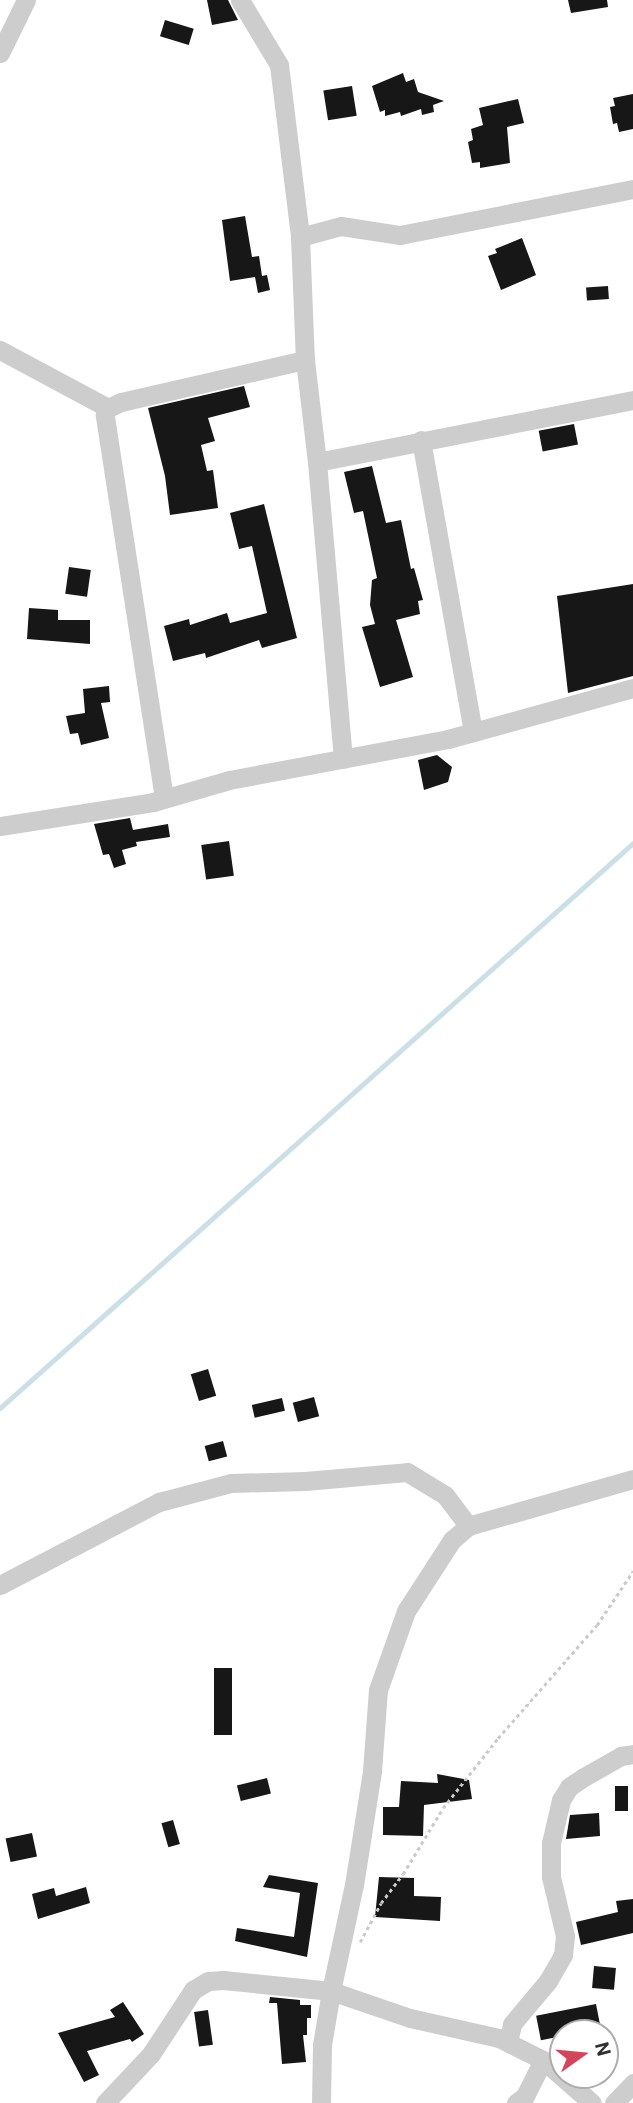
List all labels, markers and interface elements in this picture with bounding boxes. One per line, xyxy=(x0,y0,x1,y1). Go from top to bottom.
north arrow xyxy=(549,2019,619,2089)
text: N xyxy=(590,2040,616,2058)

